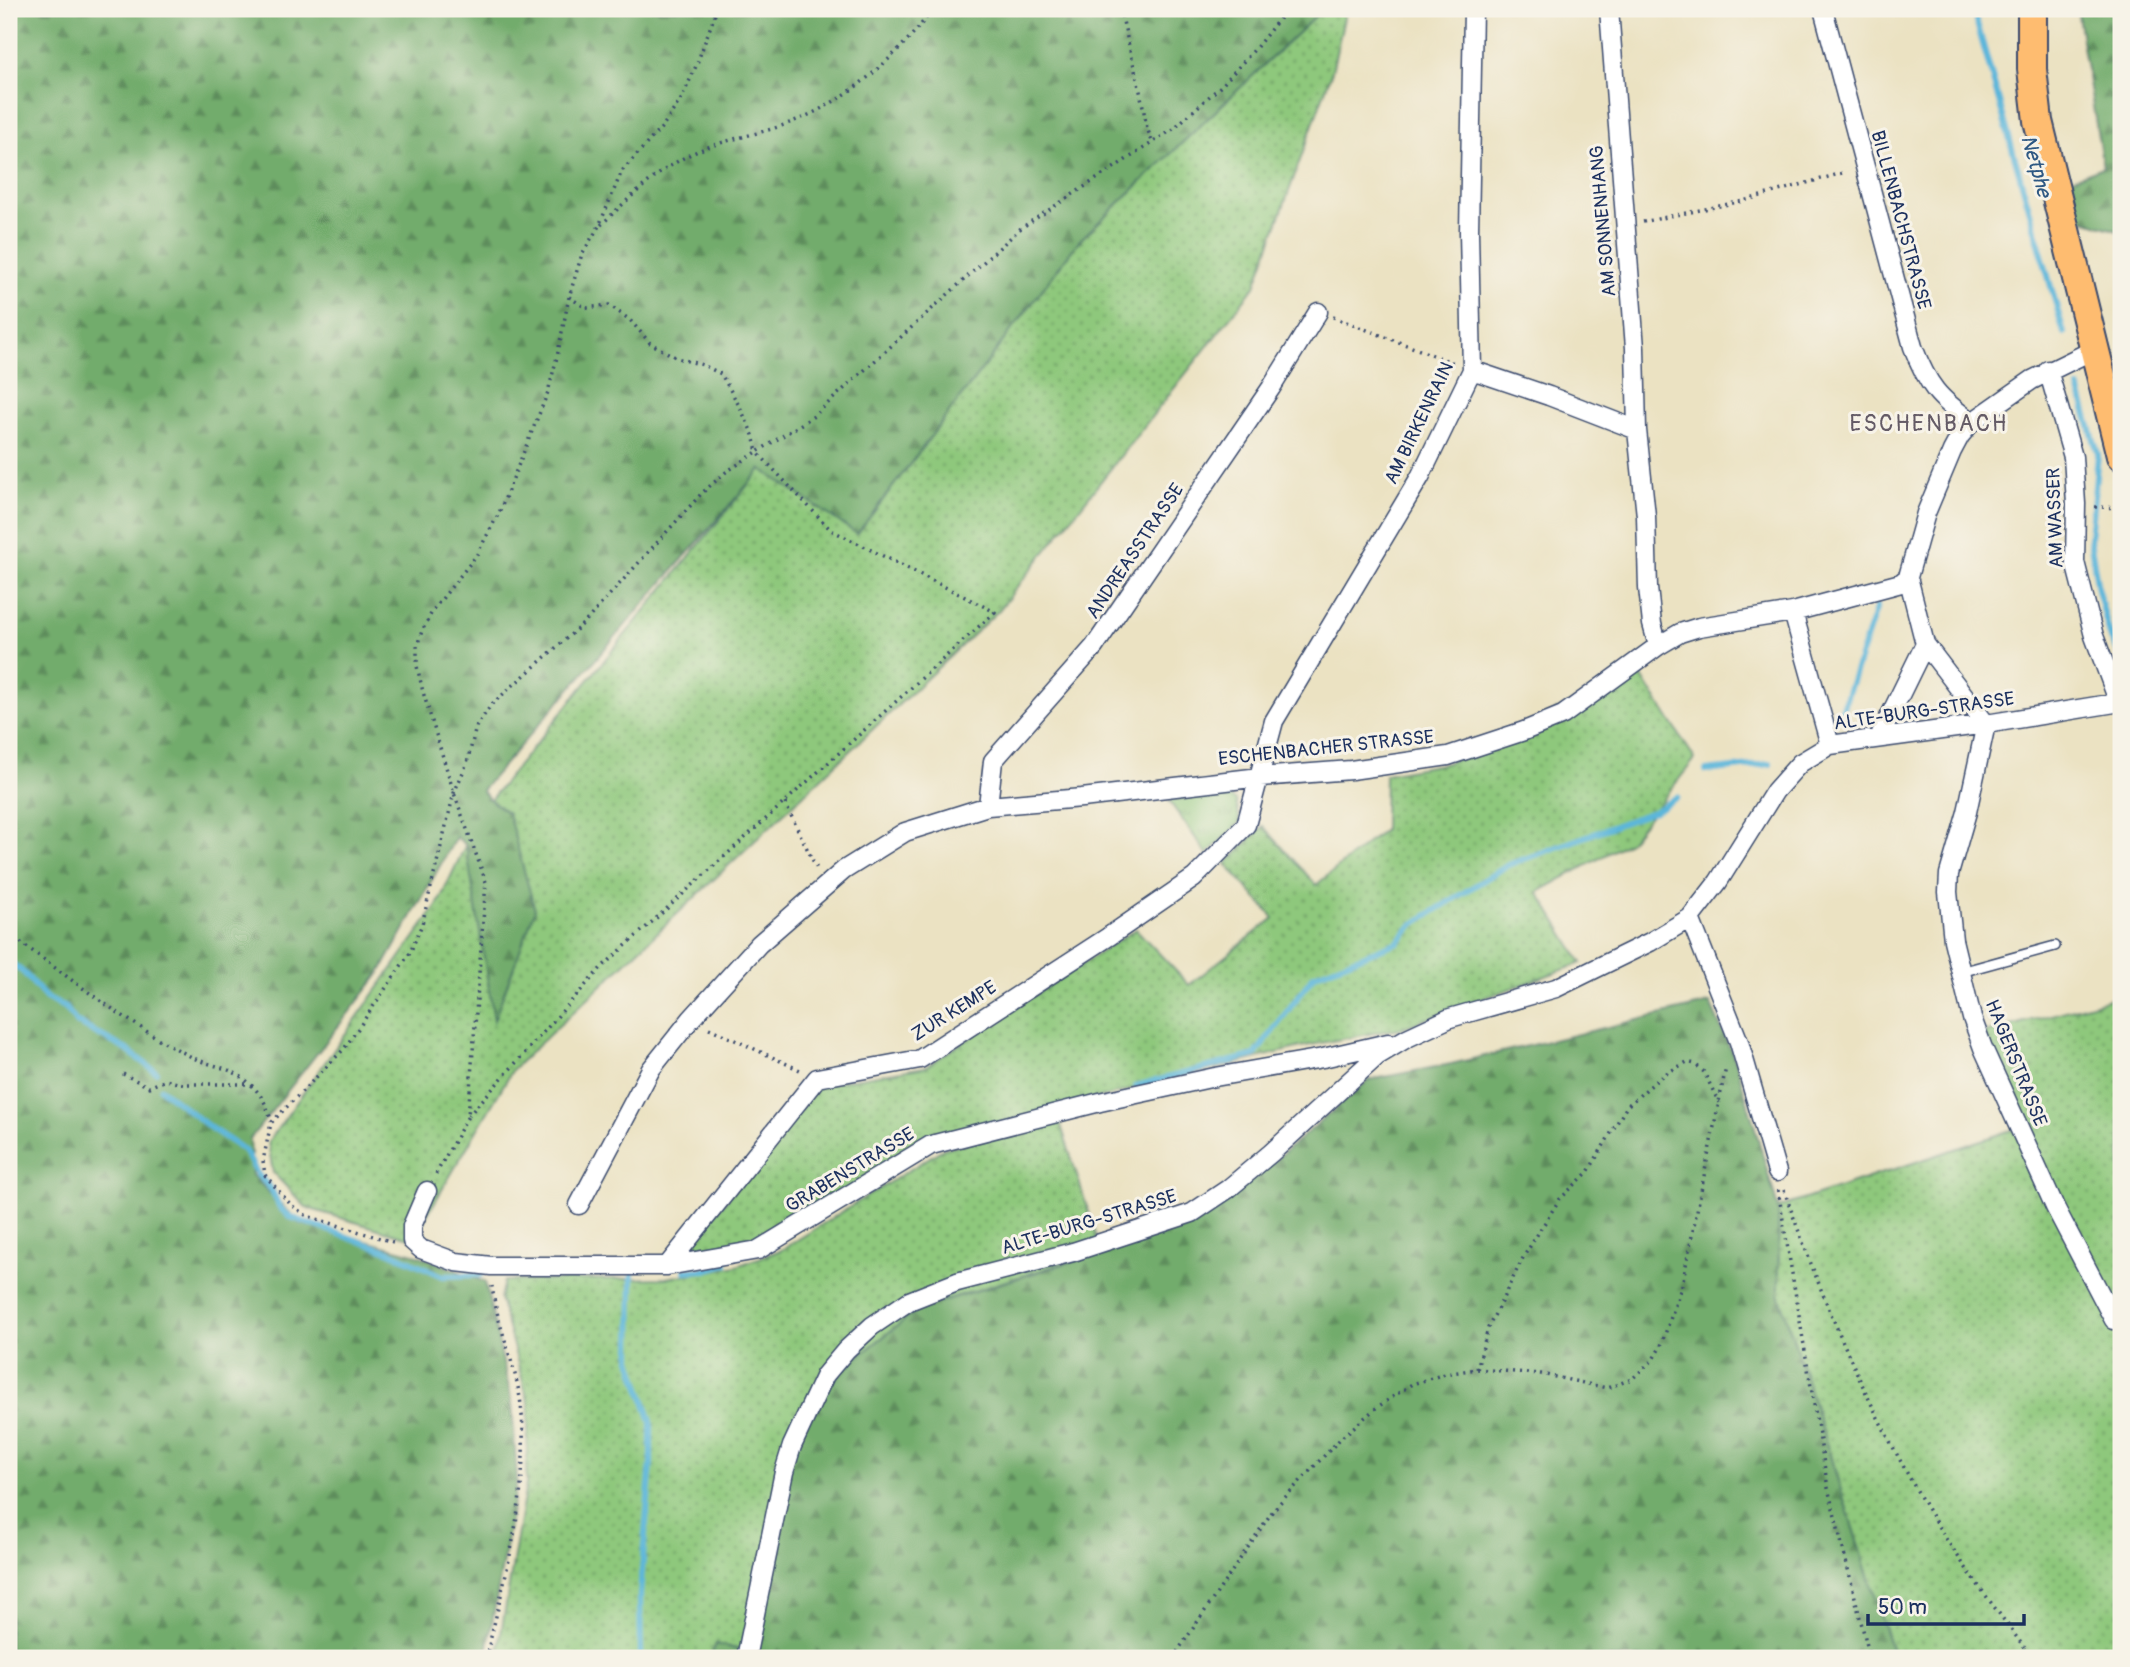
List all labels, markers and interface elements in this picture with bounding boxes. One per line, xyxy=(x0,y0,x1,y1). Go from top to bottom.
street label: BILLENBACHSTRASSE xyxy=(1866,128,1936,312)
water label: Netphe xyxy=(2014,132,2058,203)
street label: AM SONNENHANG xyxy=(1584,144,1622,298)
street label: AM BIRKENRAIN xyxy=(1379,358,1459,488)
district label: ESCHENBACH xyxy=(1850,409,2008,438)
street label: AM WASSER xyxy=(2041,467,2069,569)
street label: ANDREASSTRASSE xyxy=(1081,479,1189,623)
street label: ALTE-BURG-STRASSE xyxy=(1832,686,2016,736)
street label: ESCHENBACHER STRASSE xyxy=(1217,725,1435,771)
street label: ZUR KEMPE xyxy=(907,975,1001,1047)
street label: HAGERSTRASSE xyxy=(1980,996,2052,1130)
street label: GRABENSTRASSE xyxy=(781,1122,919,1218)
street label: ALTE-BURG-STRASSE xyxy=(998,1184,1180,1260)
scale bar xyxy=(1868,1583,2023,1627)
text: 50 m xyxy=(1878,1594,1927,1621)

